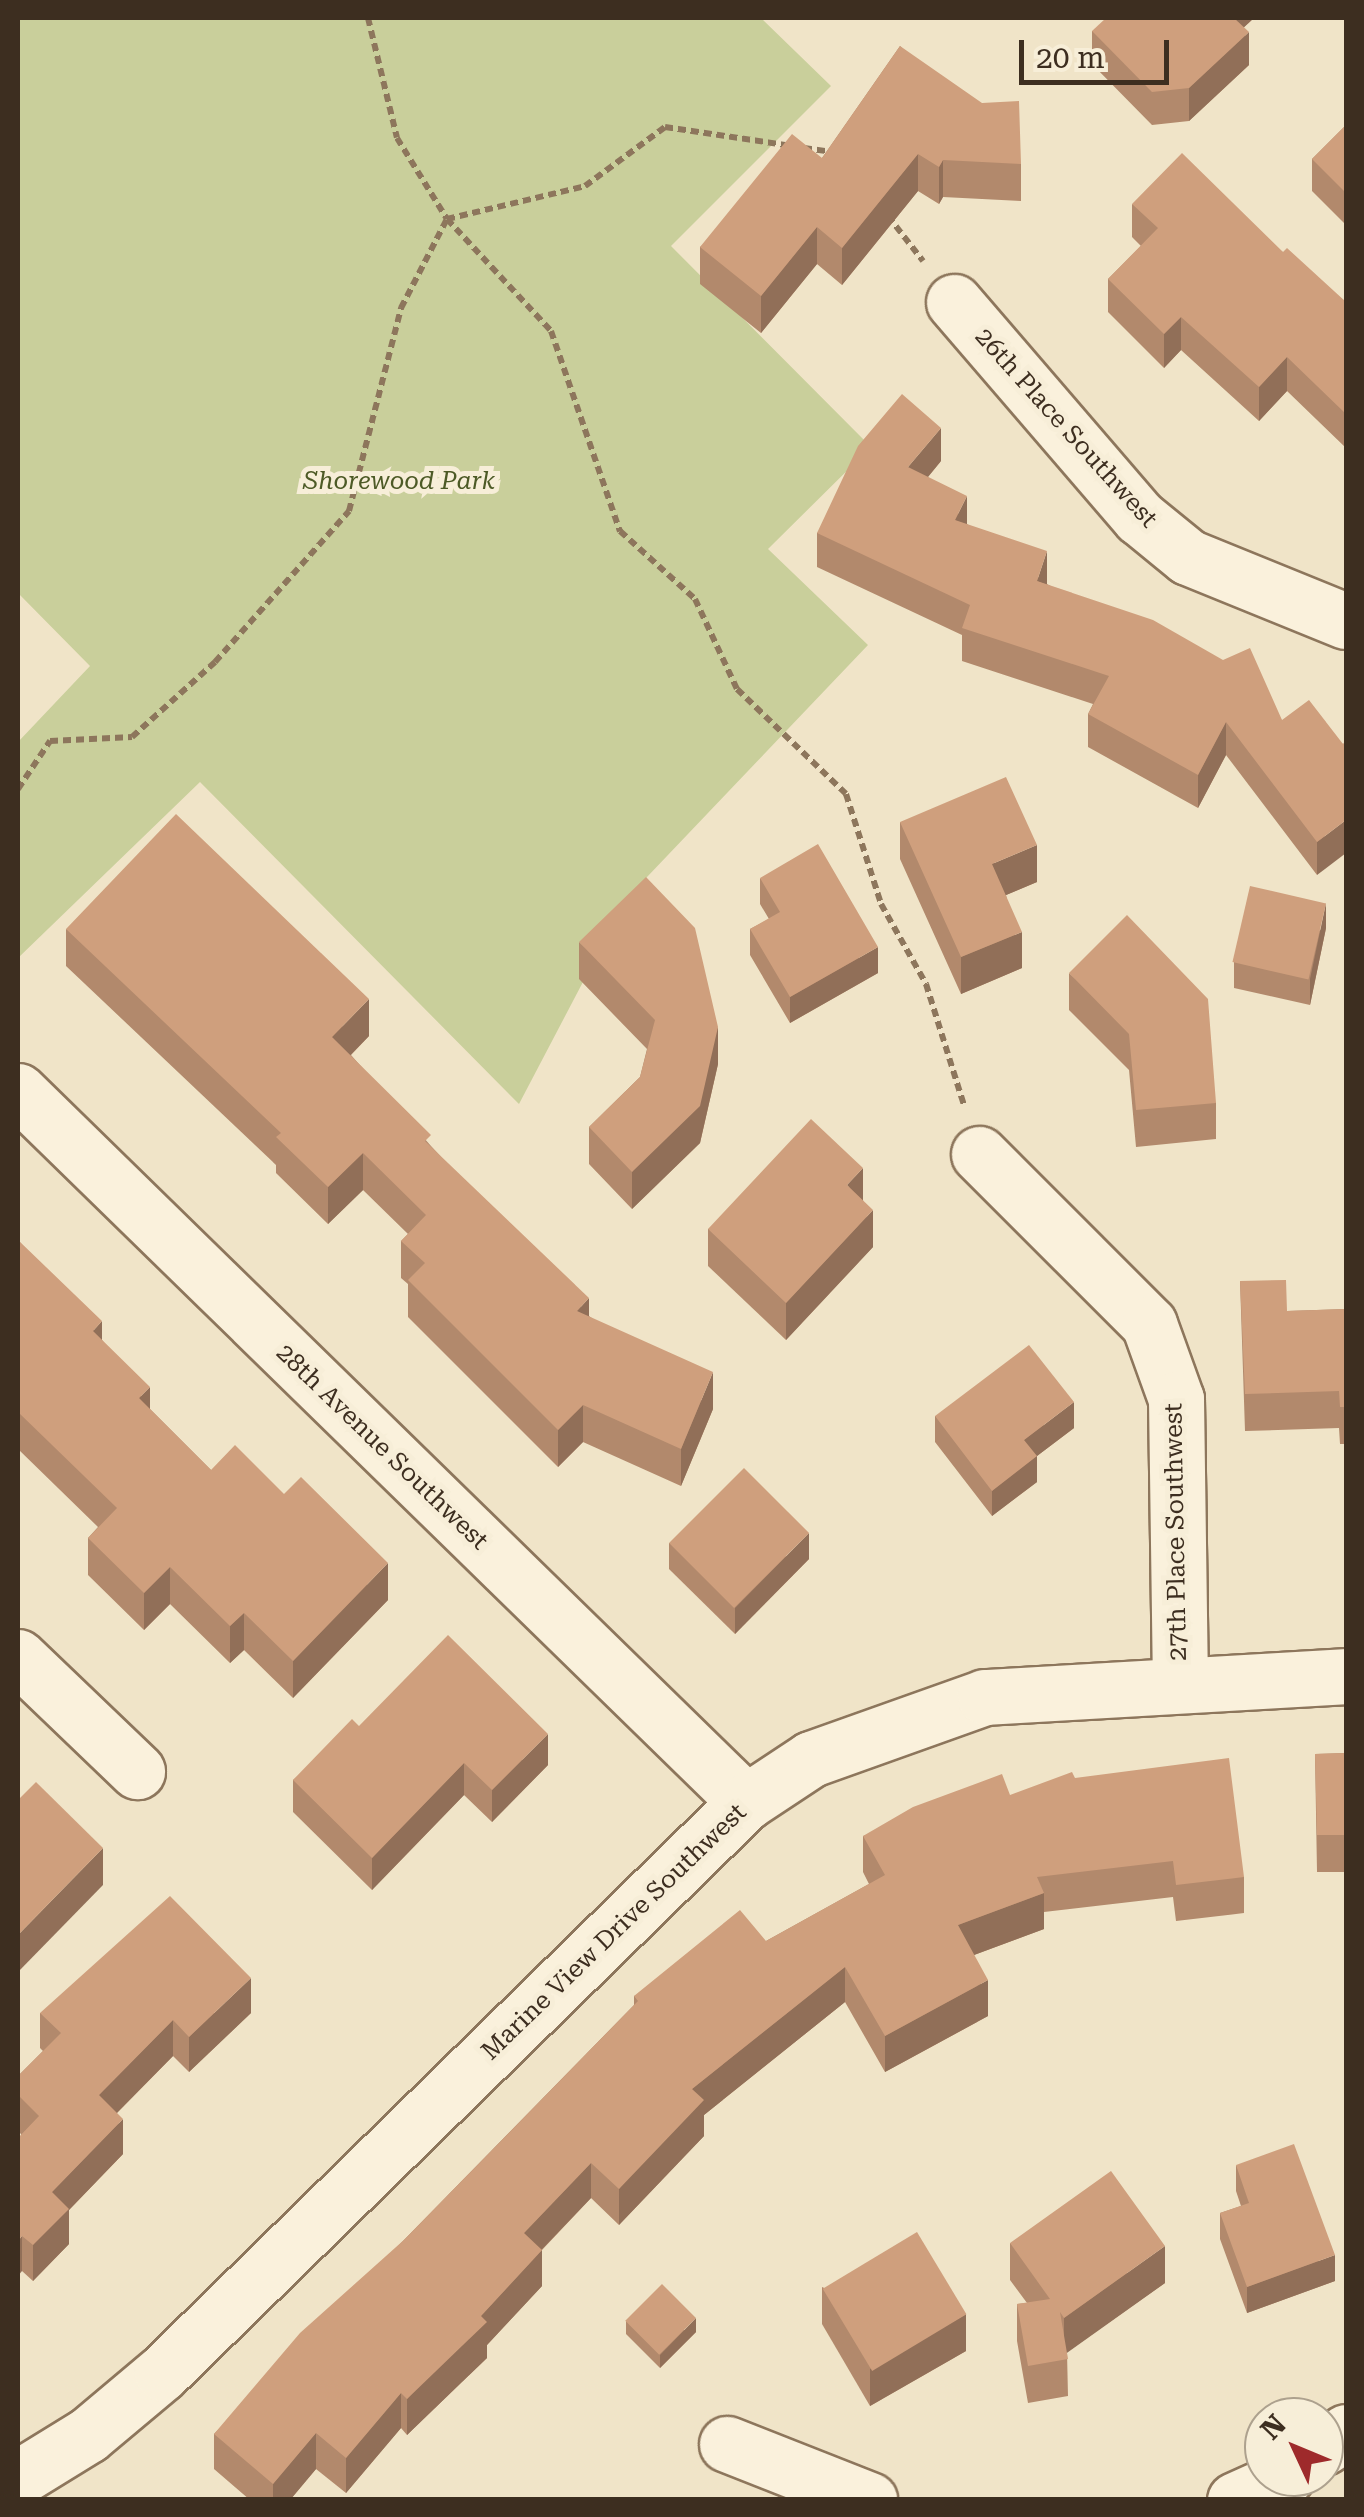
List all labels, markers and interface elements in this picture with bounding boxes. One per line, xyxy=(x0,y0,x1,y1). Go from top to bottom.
scale bar xyxy=(1024,20,1174,82)
text: 20 m xyxy=(1036,40,1105,75)
street label: 26th Place Southwest xyxy=(969,322,1163,534)
park label: Shorewood Park xyxy=(303,466,495,496)
street label: 28th Avenue Southwest xyxy=(270,1338,494,1556)
street label: 27th Place Southwest xyxy=(1159,1403,1193,1661)
street label: Marine View Drive Southwest xyxy=(475,1797,753,2067)
north arrow xyxy=(1244,2397,1344,2497)
text: N xyxy=(1254,2408,1293,2446)

